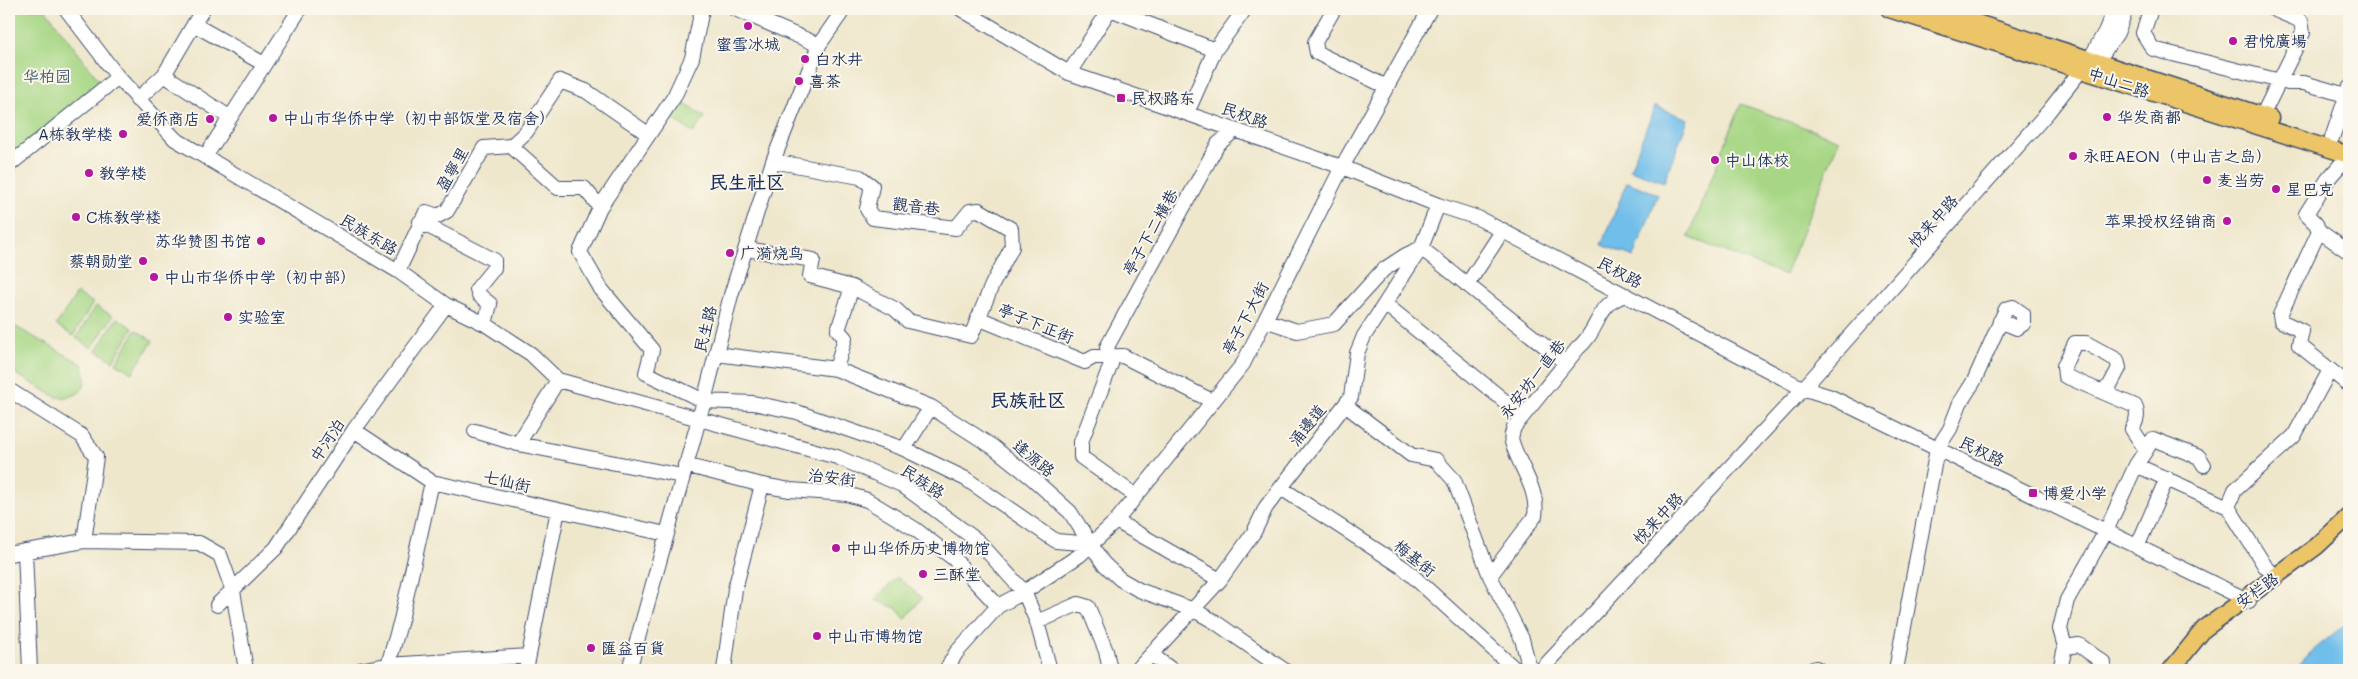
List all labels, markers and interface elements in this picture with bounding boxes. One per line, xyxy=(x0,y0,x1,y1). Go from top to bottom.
marker: 蜜雪冰城 xyxy=(742,20,754,32)
place label: 君悅廣場 xyxy=(2243,30,2307,51)
place label: 蜜雪冰城 xyxy=(716,33,780,54)
marker: 君悅廣場 xyxy=(2227,35,2239,47)
place label: 白水井 xyxy=(815,48,863,69)
marker: 白水井 xyxy=(799,53,811,65)
street label: 中山二路 xyxy=(2085,62,2153,101)
park label: 华柏园 xyxy=(23,65,71,86)
place label: 喜茶 xyxy=(809,70,841,91)
marker: 喜茶 xyxy=(793,75,805,87)
place label: 民权路东 xyxy=(1131,87,1195,108)
marker: 民权路东 xyxy=(1115,92,1127,104)
street label: 民权路 xyxy=(1219,97,1271,132)
place label: 华发商都 xyxy=(2117,106,2181,127)
place label: 中山市华侨中学（初中部饭堂及宿舍） xyxy=(283,107,555,128)
place label: 爱侨商店 xyxy=(136,108,200,129)
marker: 华发商都 xyxy=(2101,111,2113,123)
marker: 中山市华侨中学（初中部饭堂及宿舍） xyxy=(267,112,279,124)
marker: 爱侨商店 xyxy=(204,113,216,125)
place label: A栋教学楼 xyxy=(38,123,113,144)
marker: A栋教学楼 xyxy=(117,128,129,140)
street label: 盈寧里 xyxy=(430,143,473,195)
place label: 永旺AEON（中山吉之岛） xyxy=(2083,145,2272,166)
place label: 中山体校 xyxy=(1725,149,1789,170)
marker: 永旺AEON（中山吉之岛） xyxy=(2067,150,2079,162)
marker: 中山体校 xyxy=(1709,154,1721,166)
place label: 教学楼 xyxy=(99,162,147,183)
marker: 教学楼 xyxy=(83,167,95,179)
district label: 民生社区 xyxy=(709,169,785,194)
place label: 麦当劳 xyxy=(2217,169,2265,190)
marker: 麦当劳 xyxy=(2201,174,2213,186)
place label: 星巴克 xyxy=(2286,178,2334,199)
marker: 星巴克 xyxy=(2270,183,2282,195)
street label: 亭子下二橫巷 xyxy=(1117,185,1182,279)
street label: 悦来中路 xyxy=(1903,190,1962,251)
street label: 觀音巷 xyxy=(891,192,941,219)
place label: C栋教学楼 xyxy=(86,206,161,227)
street label: 民族东路 xyxy=(336,208,402,259)
place label: 苹果授权经销商 xyxy=(2105,210,2217,231)
marker: C栋教学楼 xyxy=(70,211,82,223)
marker: 苹果授权经销商 xyxy=(2221,215,2233,227)
place label: 苏华赞图书馆 xyxy=(155,230,251,251)
marker: 苏华赞图书馆 xyxy=(255,235,267,247)
place label: 广漪烧鸟 xyxy=(740,242,804,263)
marker: 广漪烧鸟 xyxy=(724,247,736,259)
place label: 蔡朝勋堂 xyxy=(69,250,133,271)
street label: 民权路 xyxy=(1594,251,1646,292)
marker: 蔡朝勋堂 xyxy=(137,255,149,267)
place label: 中山市华侨中学（初中部） xyxy=(164,266,356,287)
marker: 中山市华侨中学（初中部） xyxy=(148,271,160,283)
street label: 亭子下大街 xyxy=(1217,278,1273,358)
street label: 亭子下正街 xyxy=(995,298,1077,347)
street label: 民生路 xyxy=(689,303,721,355)
place label: 实验室 xyxy=(238,306,286,327)
marker: 实验室 xyxy=(222,311,234,323)
street label: 永安坊一直巷 xyxy=(1494,334,1569,423)
district label: 民族社区 xyxy=(990,387,1066,412)
street label: 涌邊道 xyxy=(1284,399,1330,450)
street label: 中河泊 xyxy=(304,414,349,465)
street label: 民权路 xyxy=(1956,431,2008,471)
street label: 逢源路 xyxy=(1009,434,1060,481)
street label: 民族路 xyxy=(897,459,949,502)
street label: 治安街 xyxy=(807,463,857,490)
street label: 七仙街 xyxy=(481,465,533,496)
place label: 博爱小学 xyxy=(2043,482,2107,503)
street label: 悦来中路 xyxy=(1628,487,1687,548)
marker: 博爱小学 xyxy=(2027,487,2039,499)
street label: 梅基街 xyxy=(1390,535,1441,581)
place label: 中山华侨历史博物馆 xyxy=(846,537,990,558)
marker: 中山华侨历史博物馆 xyxy=(830,542,842,554)
place label: 三酥堂 xyxy=(933,563,981,584)
street label: 安栏路 xyxy=(2231,567,2282,612)
marker: 三酥堂 xyxy=(917,568,929,580)
place label: 中山市博物馆 xyxy=(827,625,923,646)
marker: 中山市博物馆 xyxy=(811,630,823,642)
place label: 匯益百貨 xyxy=(601,637,665,658)
marker: 匯益百貨 xyxy=(585,642,597,654)

